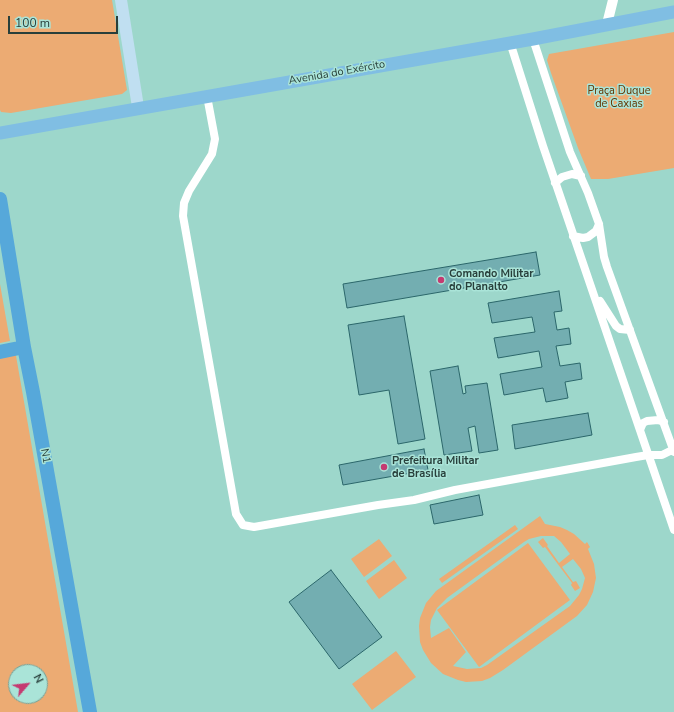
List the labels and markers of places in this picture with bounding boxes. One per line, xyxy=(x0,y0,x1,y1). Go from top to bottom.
place label: Comando Militar do Planalto xyxy=(449,267,534,293)
marker: Comando Militar do Planalto xyxy=(436,275,446,285)
place label: Prefeitura Militar de Brasília xyxy=(392,454,479,480)
marker: Prefeitura Militar de Brasília xyxy=(379,462,389,472)

